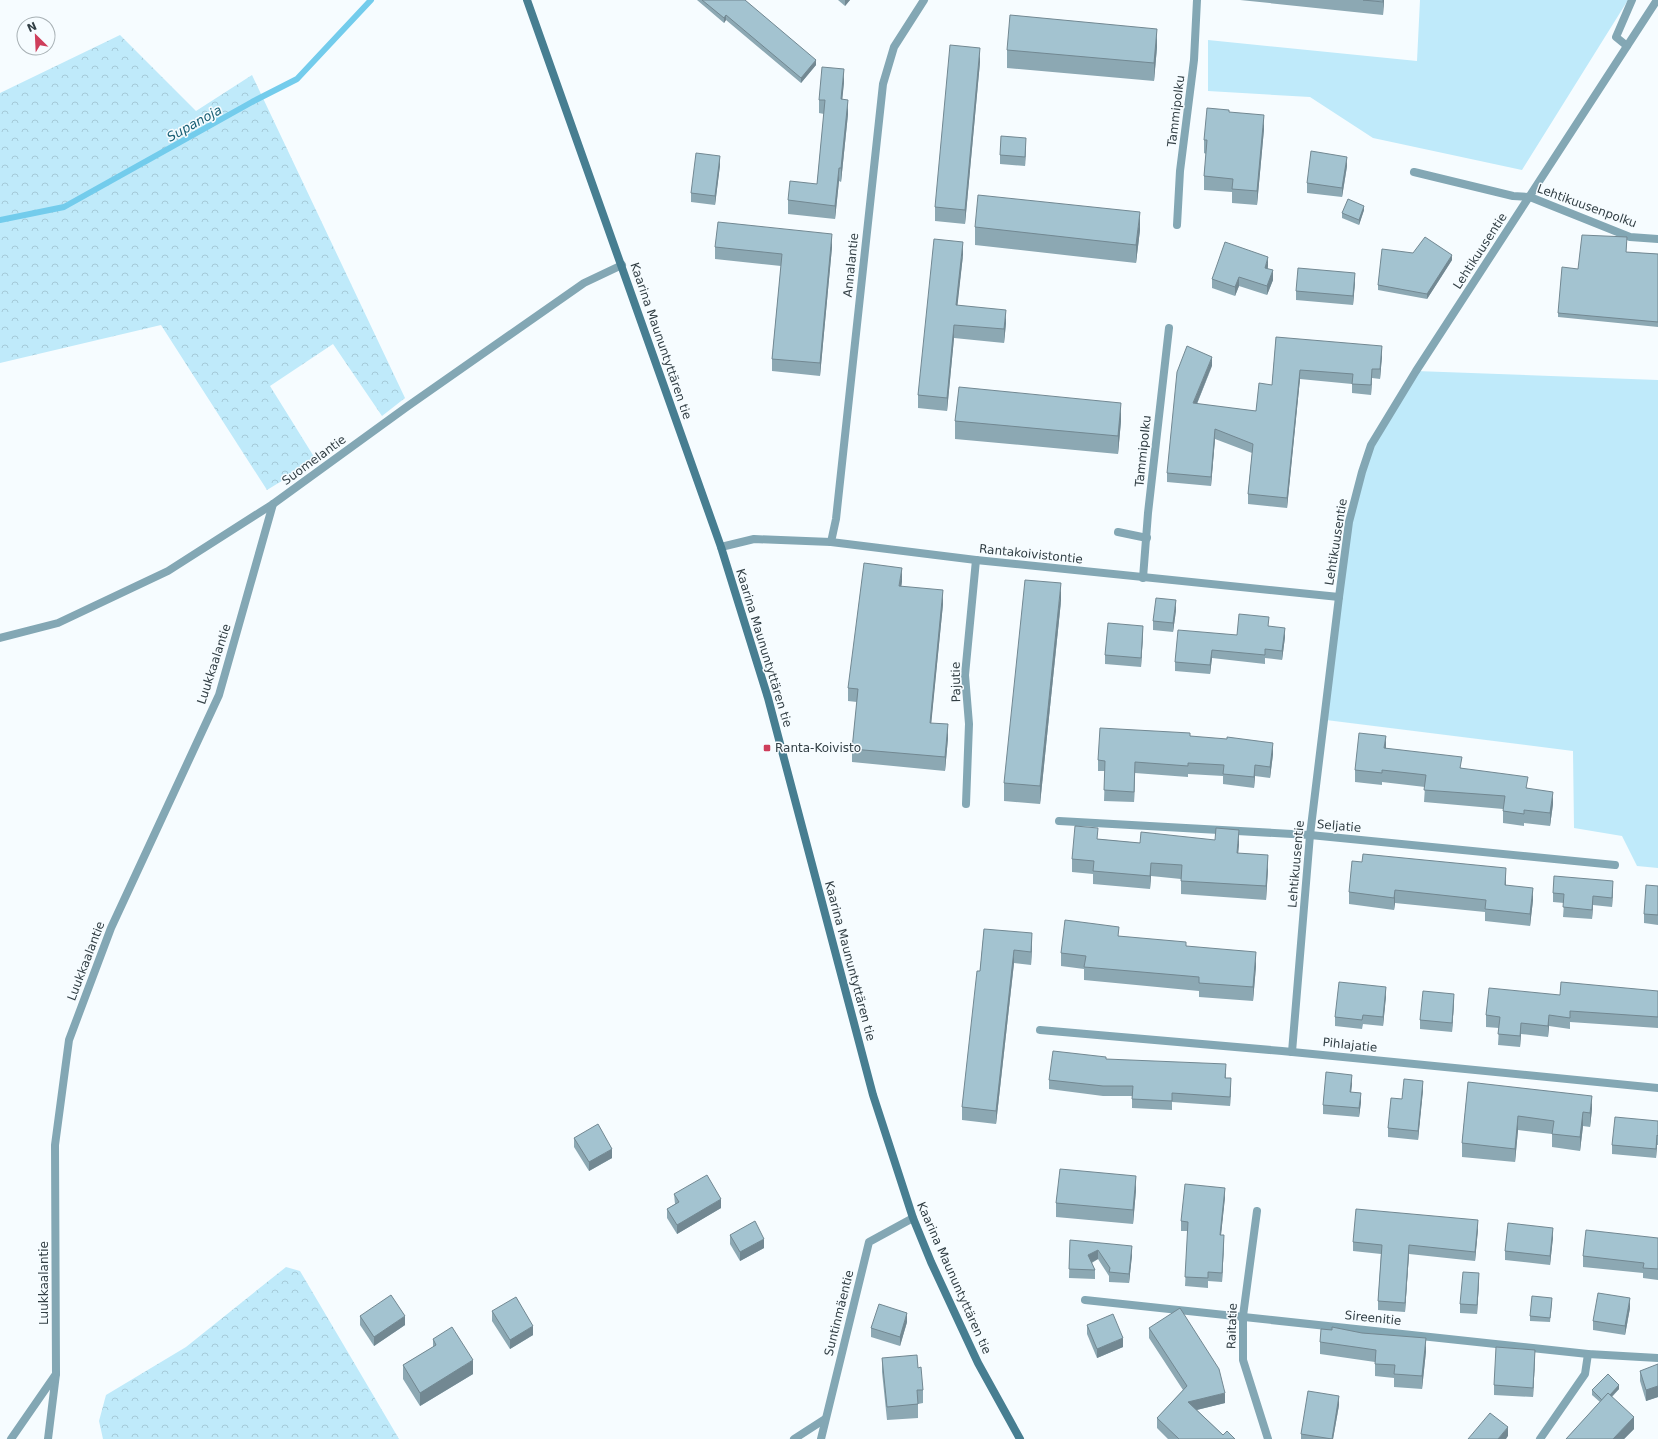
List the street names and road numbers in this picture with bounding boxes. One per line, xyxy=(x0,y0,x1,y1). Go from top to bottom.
street label: Tammipolku xyxy=(1165,74,1187,149)
street label: Lehtikuusenpolku xyxy=(1535,181,1639,231)
street label: Lehtikuusentie xyxy=(1450,210,1510,292)
street label: Annalantie xyxy=(841,232,861,298)
street label: Kaarina Maununtyttären tie xyxy=(628,261,694,421)
street label: Tammipolku xyxy=(1132,415,1154,488)
street label: Suomelantie xyxy=(279,432,349,488)
street label: Lehtikuusentie xyxy=(1322,497,1350,587)
street label: Rantakoivistontie xyxy=(979,542,1083,566)
street label: Kaarina Maununtyttären tie xyxy=(733,567,795,729)
street label: Luukkaalantie xyxy=(194,622,234,706)
street label: Pajutie xyxy=(949,662,963,702)
street label: Seljatie xyxy=(1316,817,1362,835)
street label: Lehtikuusentie xyxy=(1285,820,1307,908)
street label: Kaarina Maununtyttären tie xyxy=(822,879,878,1043)
street label: Luukkaalantie xyxy=(64,919,108,1003)
street label: Pihlajatie xyxy=(1322,1035,1378,1055)
street label: Kaarina Maununtyttären tie xyxy=(914,1200,994,1356)
street label: Luukkaalantie xyxy=(37,1241,51,1325)
street label: Suntinmäentie xyxy=(822,1269,856,1357)
street label: Raitatie xyxy=(1224,1303,1240,1349)
street label: Sireenitie xyxy=(1344,1308,1402,1328)

